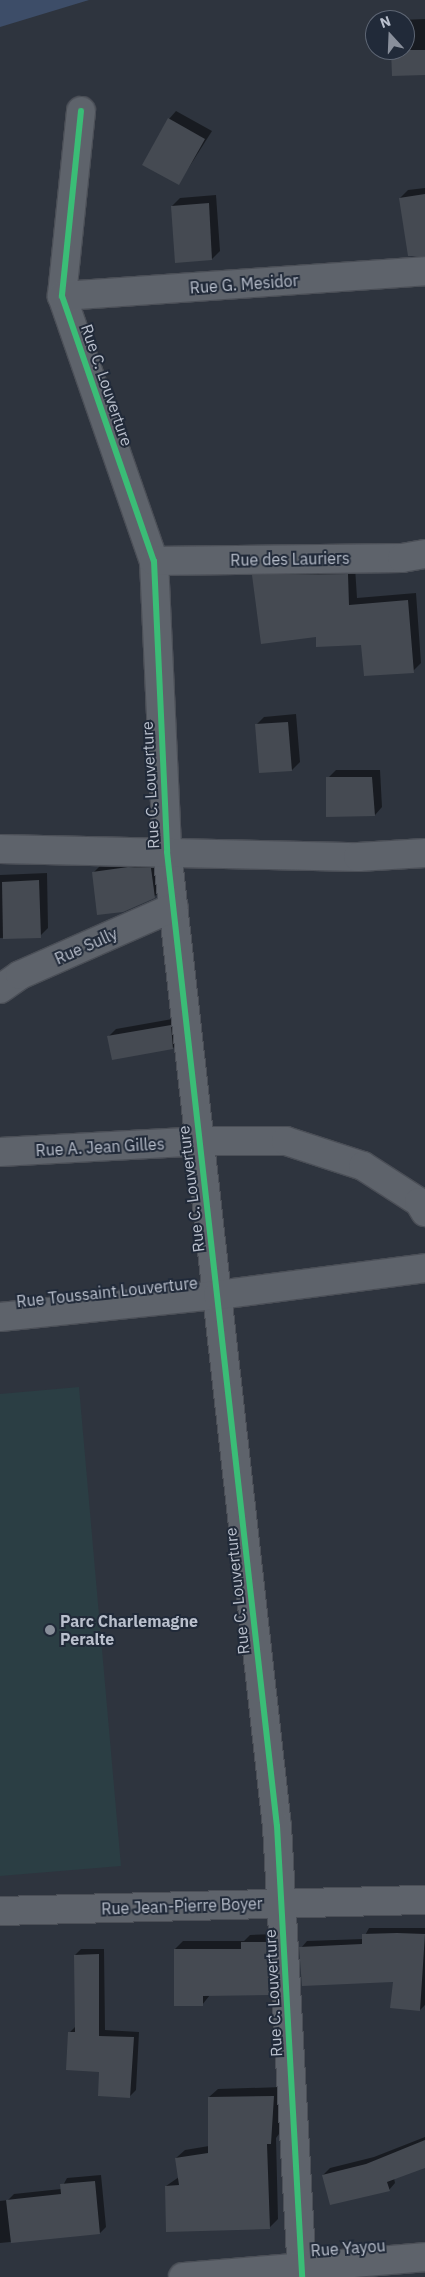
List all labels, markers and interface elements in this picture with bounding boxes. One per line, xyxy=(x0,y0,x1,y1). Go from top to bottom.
north arrow xyxy=(365,10,415,60)
text: N xyxy=(377,12,393,32)
street label: Rue G. Mesidor xyxy=(189,271,299,297)
street label: Rue C. Louverture xyxy=(77,322,137,448)
street label: Rue des Lauriers xyxy=(230,548,350,570)
street label: Rue C. Louverture xyxy=(137,721,163,849)
street label: Rue Sully xyxy=(52,924,120,968)
street label: Rue C. Louverture xyxy=(174,1125,208,1253)
street label: Rue A. Jean Gilles xyxy=(35,1134,165,1160)
street label: Rue Toussaint Louverture xyxy=(15,1273,199,1311)
street label: Rue C. Louverture xyxy=(221,1527,253,1655)
place label: Parc Charlemagne Peralte xyxy=(60,1611,198,1649)
marker: Parc Charlemagne Peralte xyxy=(44,1624,56,1636)
street label: Rue Jean-Pierre Boyer xyxy=(101,1894,263,1918)
street label: Rue C. Louverture xyxy=(260,1929,286,2057)
street label: Rue Yayou xyxy=(310,2236,386,2260)

